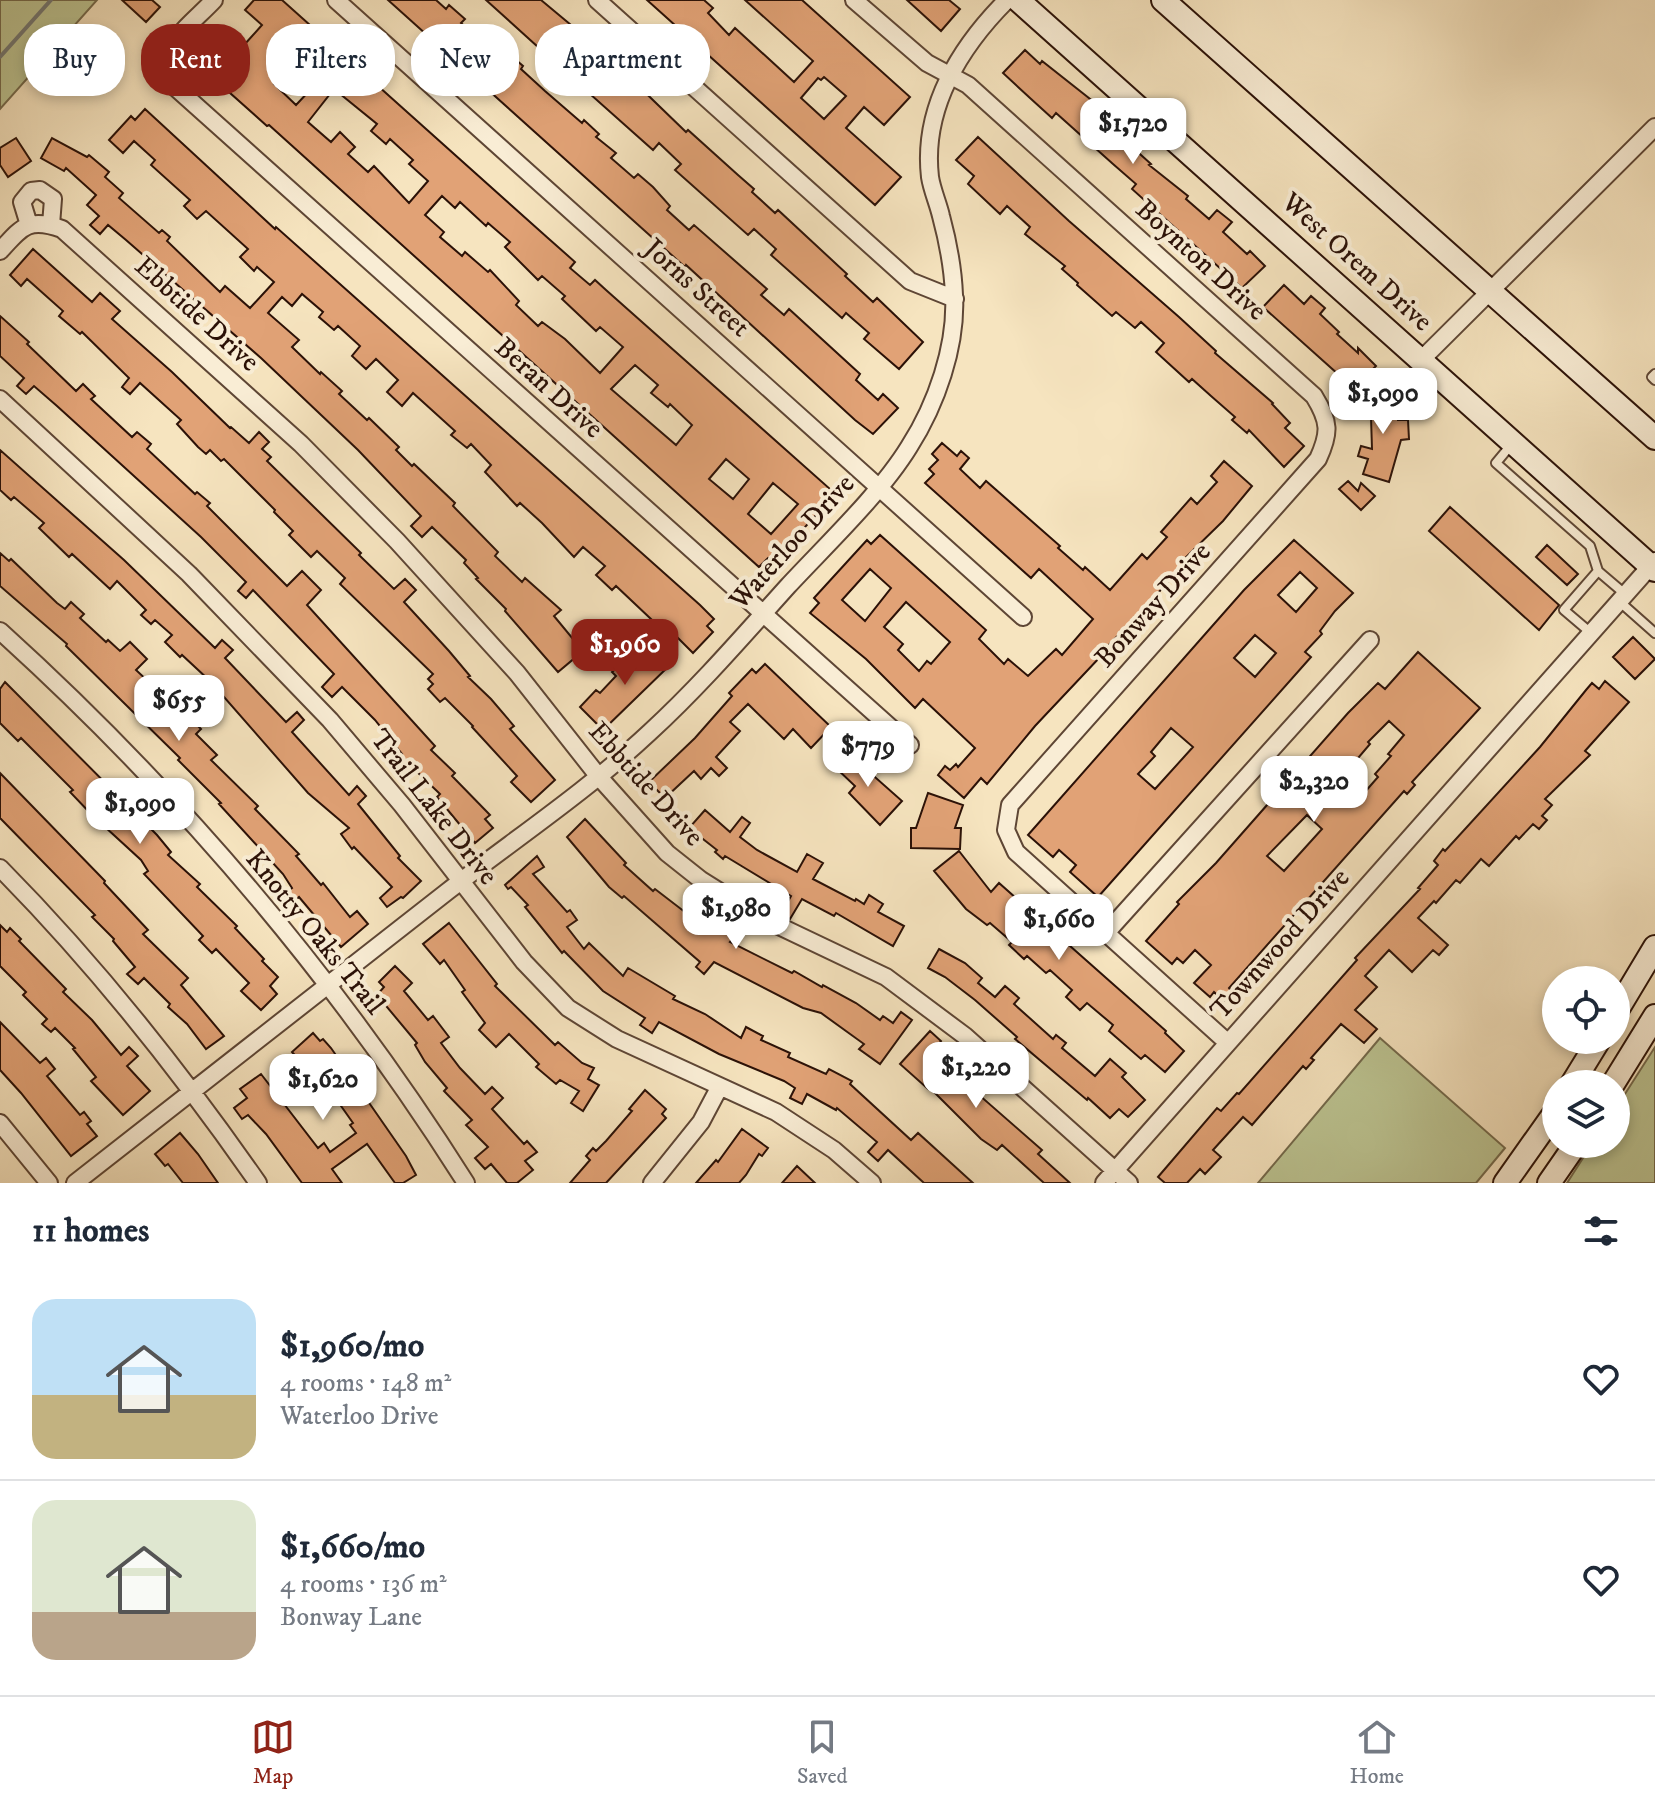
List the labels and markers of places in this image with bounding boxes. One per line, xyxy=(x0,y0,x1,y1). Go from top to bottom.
pin: $1,720 xyxy=(1068,98,1198,166)
pin: $1,090 xyxy=(1318,368,1448,436)
pin: $1,960 xyxy=(560,619,690,687)
pin: $655 xyxy=(132,675,226,743)
pin: $779 xyxy=(821,721,915,789)
pin: $2,320 xyxy=(1249,756,1379,824)
pin: $1,090 xyxy=(75,778,205,846)
pin: $1,980 xyxy=(671,883,801,951)
pin: $1,660 xyxy=(994,894,1124,962)
pin: $1,220 xyxy=(911,1042,1041,1110)
pin: $1,620 xyxy=(258,1054,388,1122)

